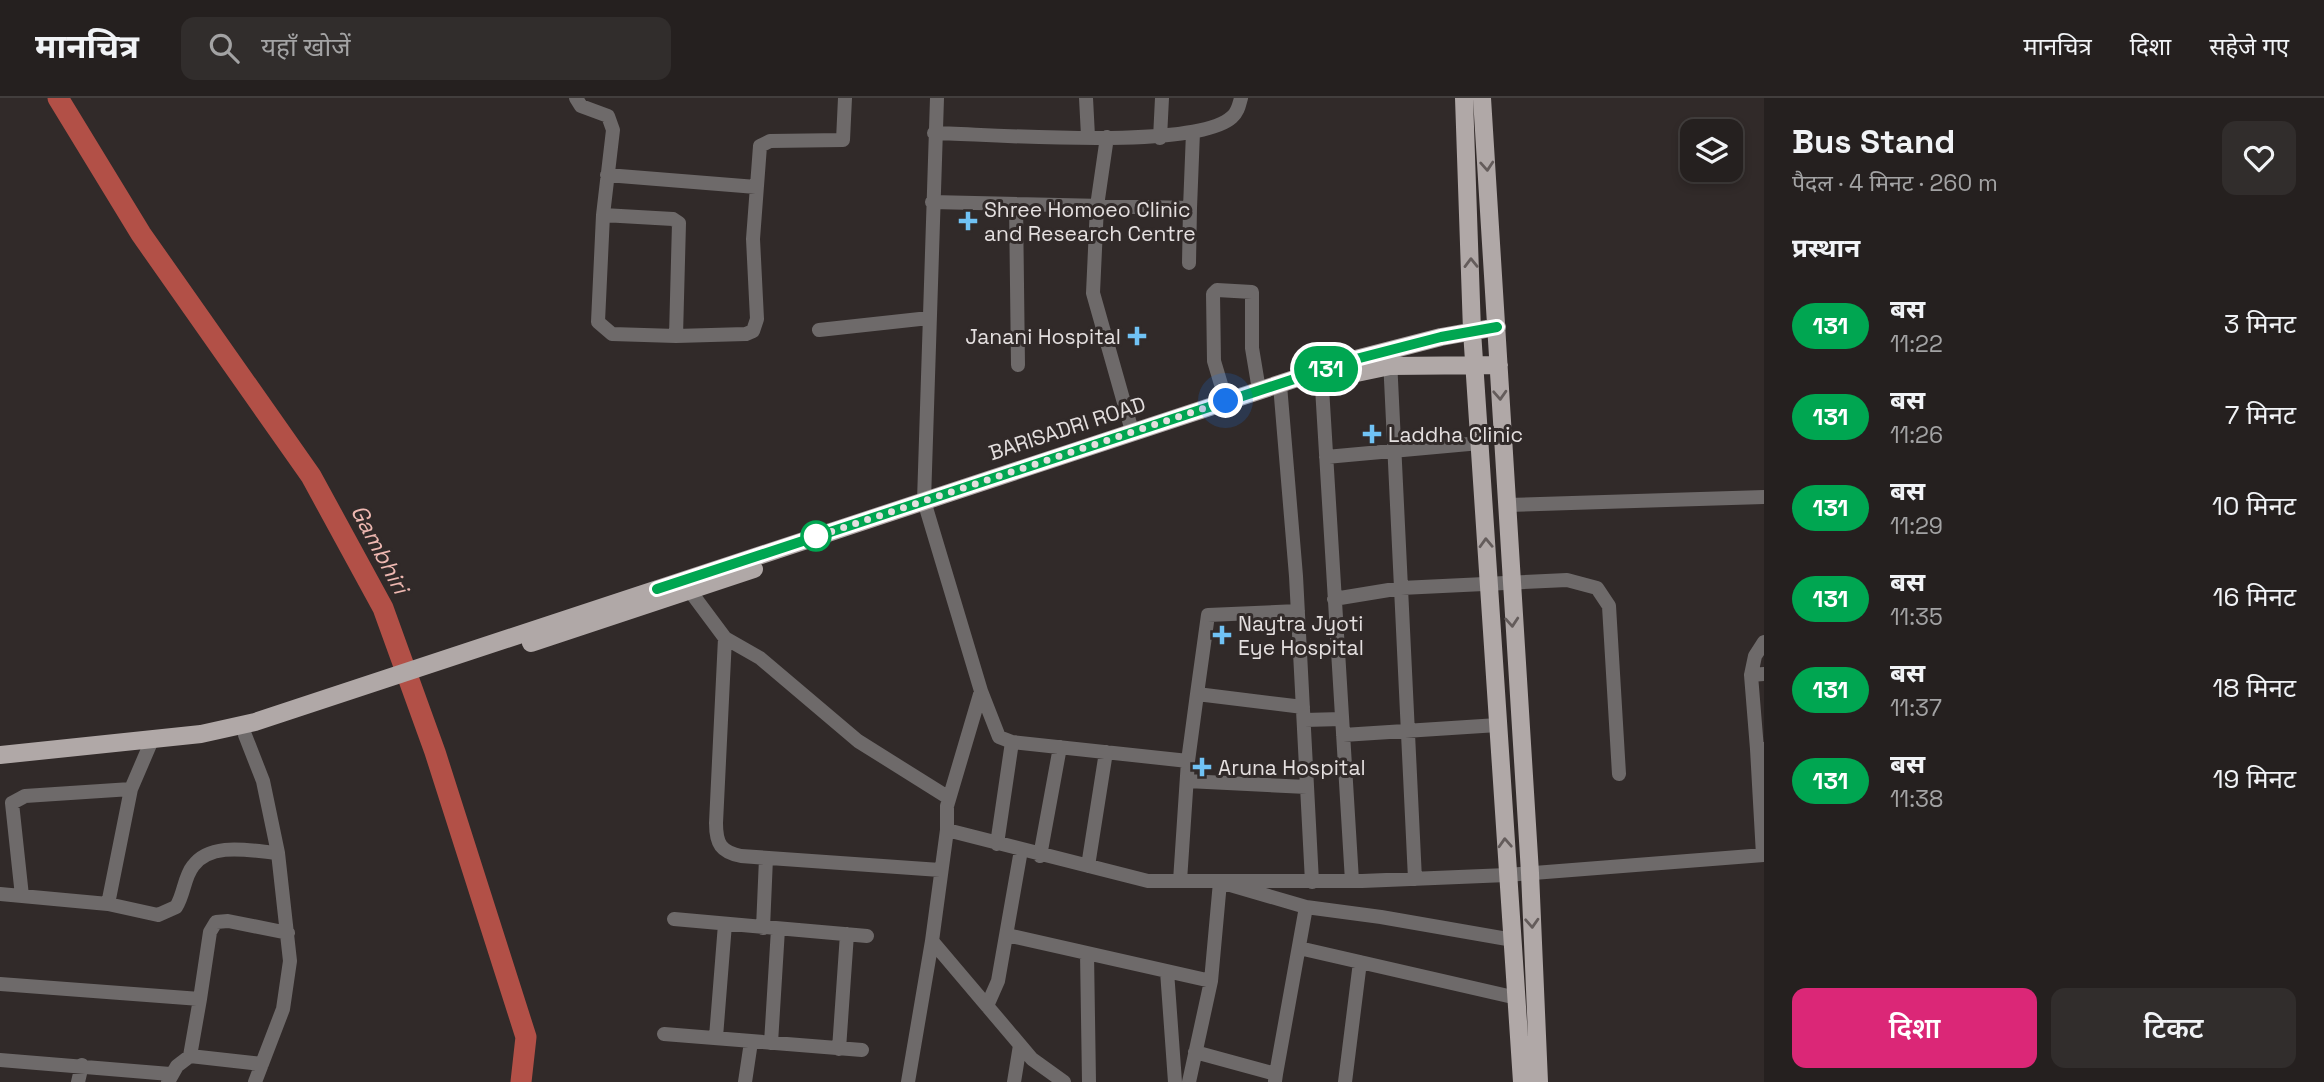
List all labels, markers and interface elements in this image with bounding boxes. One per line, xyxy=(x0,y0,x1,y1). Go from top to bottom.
search box xyxy=(181,17,671,80)
text: मानचित्र xyxy=(35,26,139,68)
icon: search xyxy=(205,29,243,67)
text: यहाँ खोजें xyxy=(261,30,351,64)
text: मानचित्र xyxy=(2023,31,2092,62)
text: दिशा xyxy=(2130,31,2171,62)
text: सहेजे गए xyxy=(2209,31,2289,62)
map controls xyxy=(1680,119,1743,182)
button: layers xyxy=(1680,119,1743,182)
text: Bus Stand xyxy=(1792,121,1955,163)
button: heart xyxy=(2222,121,2296,195)
one-way arrow xyxy=(1479,161,1494,172)
text: पैदल · 4 मिनट · 260 m xyxy=(1792,168,1998,198)
place label: Shree Homoeo Clinic and Research Centre xyxy=(984,196,1196,247)
marker: Shree Homoeo Clinic and Research Centre xyxy=(958,211,978,231)
text: प्रस्थान xyxy=(1792,231,1860,265)
one-way arrow xyxy=(1463,257,1479,268)
text: बस xyxy=(1890,292,1925,326)
text: 3 मिनट xyxy=(2224,307,2296,341)
text: 131 xyxy=(1813,310,1848,341)
place label: Janani Hospital xyxy=(965,323,1121,350)
marker: Janani Hospital xyxy=(1127,326,1147,346)
text: 11:22 xyxy=(1890,329,1943,359)
line badge: 131 xyxy=(1286,346,1366,392)
text: 131 xyxy=(1308,353,1344,384)
your location xyxy=(1208,383,1243,418)
text: बस xyxy=(1890,383,1925,417)
street label: BARISADRI ROAD xyxy=(985,390,1149,466)
one-way arrow xyxy=(1493,390,1508,401)
text: 7 मिनट xyxy=(2225,398,2296,432)
text: 131 xyxy=(1813,401,1848,432)
text: 11:26 xyxy=(1890,420,1943,450)
place label: Laddha Clinic xyxy=(1388,421,1523,448)
marker: Laddha Clinic xyxy=(1362,424,1382,444)
text: बस xyxy=(1890,474,1925,508)
text: 10 मिनट xyxy=(2212,489,2296,523)
text: 131 xyxy=(1813,492,1848,523)
water label: Gambhiri xyxy=(344,499,417,601)
text: 11:29 xyxy=(1890,511,1943,541)
unlabelled marker xyxy=(801,521,831,551)
one-way arrow xyxy=(1478,537,1493,548)
text: बस xyxy=(1890,565,1925,599)
text: 16 मिनट xyxy=(2213,580,2296,614)
text: 131 xyxy=(1813,583,1848,614)
text: 11:35 xyxy=(1890,602,1943,632)
place label: Naytra Jyoti Eye Hospital xyxy=(1238,610,1364,661)
one-way arrow xyxy=(1504,617,1519,628)
marker: Naytra Jyoti Eye Hospital xyxy=(1212,625,1232,645)
text: बस xyxy=(1890,656,1925,690)
text: 18 मिनट xyxy=(2212,671,2296,705)
text: 131 xyxy=(1813,674,1848,705)
text: 11:37 xyxy=(1890,693,1942,723)
text: बस xyxy=(1890,747,1925,781)
place label: Aruna Hospital xyxy=(1218,754,1366,781)
marker: Aruna Hospital xyxy=(1192,757,1212,777)
text: 19 मिनट xyxy=(2213,762,2296,796)
text: 131 xyxy=(1813,765,1848,796)
text: 11:38 xyxy=(1890,784,1943,814)
one-way arrow xyxy=(1498,837,1513,848)
one-way arrow xyxy=(1525,917,1540,928)
button: दिशा xyxy=(1792,988,2037,1068)
button: टिकट xyxy=(2051,988,2296,1068)

